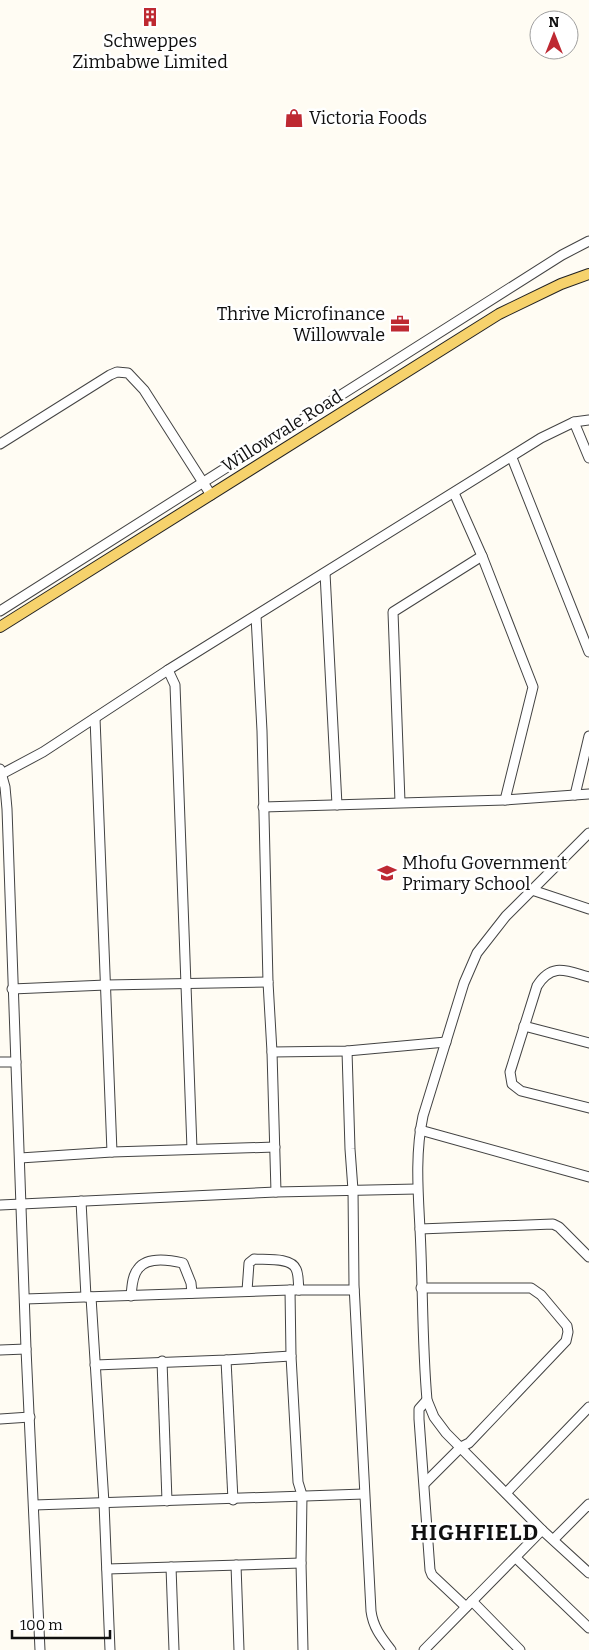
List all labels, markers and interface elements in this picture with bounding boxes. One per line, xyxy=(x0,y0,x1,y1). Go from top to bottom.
building icon: Schweppes Zimbabwe Limited xyxy=(139,6,161,28)
north arrow xyxy=(529,10,579,60)
text: N xyxy=(549,14,560,31)
place label: Schweppes Zimbabwe Limited xyxy=(72,30,228,73)
shop icon: Victoria Foods xyxy=(283,107,305,129)
place label: Victoria Foods xyxy=(309,107,427,129)
place label: Thrive Microfinance Willowvale xyxy=(217,303,385,346)
office icon: Thrive Microfinance Willowvale xyxy=(389,313,411,335)
street label: Willowvale Road xyxy=(218,385,347,477)
place label: Mhofu Government Primary School xyxy=(402,852,567,895)
school or university icon: Mhofu Government Primary School xyxy=(376,862,398,884)
district label: HIGHFIELD xyxy=(411,1519,539,1546)
scale bar xyxy=(12,1608,110,1640)
text: 100 m xyxy=(20,1616,63,1634)

